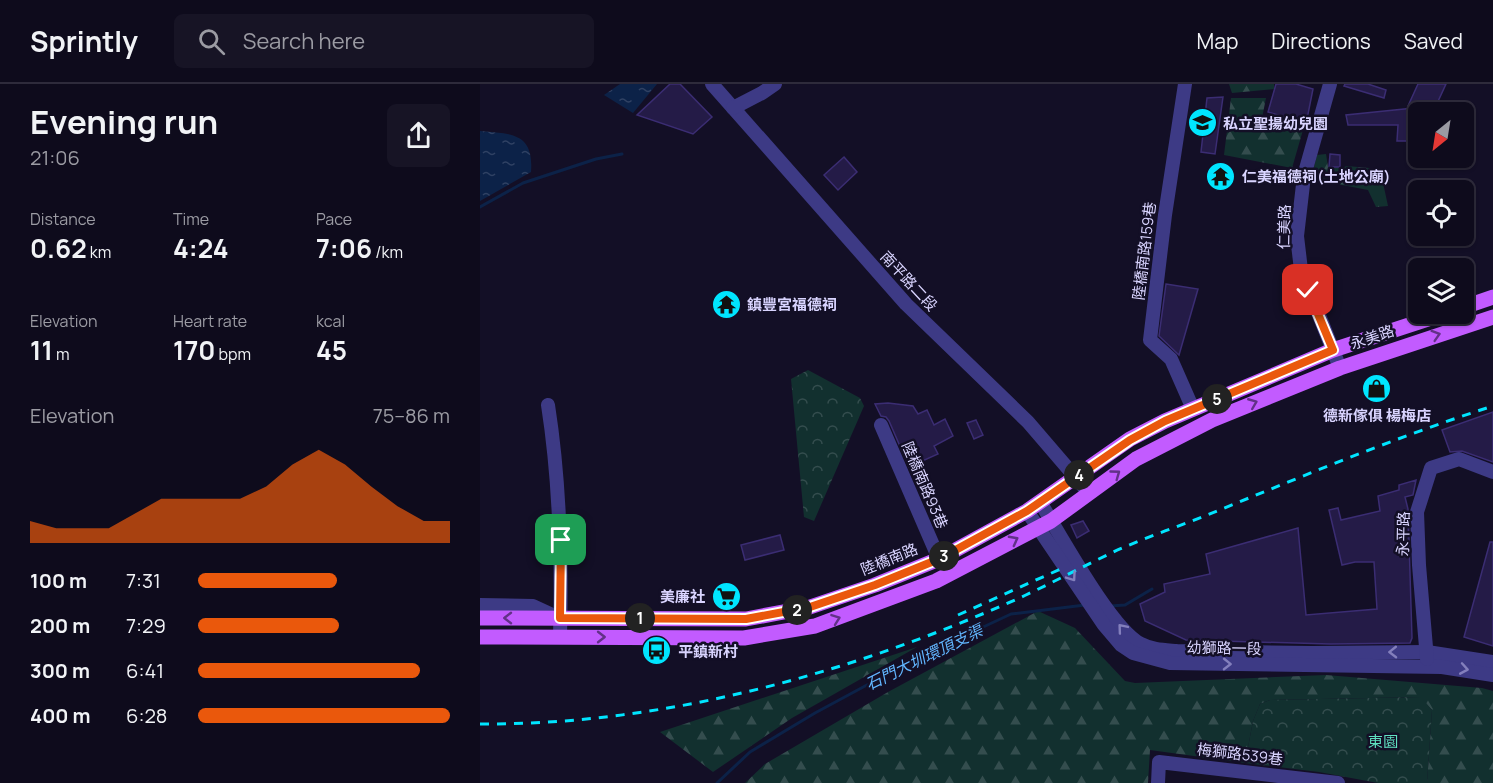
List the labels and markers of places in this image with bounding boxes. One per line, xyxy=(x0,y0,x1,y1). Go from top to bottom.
school or university icon: 私立聖揚幼兒園 xyxy=(1186,107,1218,139)
place label: 私立聖揚幼兒園 xyxy=(1223,113,1328,134)
temple icon: 仁美福德祠(土地公廟) xyxy=(1205,160,1237,192)
place label: 仁美福德祠(土地公廟) xyxy=(1242,166,1391,187)
pin xyxy=(1282,264,1333,315)
temple icon: 鎮豐宮福德祠 xyxy=(710,288,742,320)
place label: 鎮豐宮福德祠 xyxy=(747,294,837,315)
shop icon: 德新傢俱 楊梅店 xyxy=(1361,372,1393,404)
pin: 5 xyxy=(1202,384,1232,414)
place label: 德新傢俱 楊梅店 xyxy=(1323,405,1431,426)
pin: 4 xyxy=(1064,460,1094,490)
pin xyxy=(535,514,586,565)
pin: 3 xyxy=(929,541,959,571)
supermarket icon: 美廉社 xyxy=(710,580,742,612)
place label: 美廉社 xyxy=(660,586,705,607)
pin: 2 xyxy=(782,595,812,625)
pin: 1 xyxy=(625,603,655,633)
bus stop icon: 平鎮新村 xyxy=(641,635,673,667)
place label: 平鎮新村 xyxy=(678,641,738,662)

